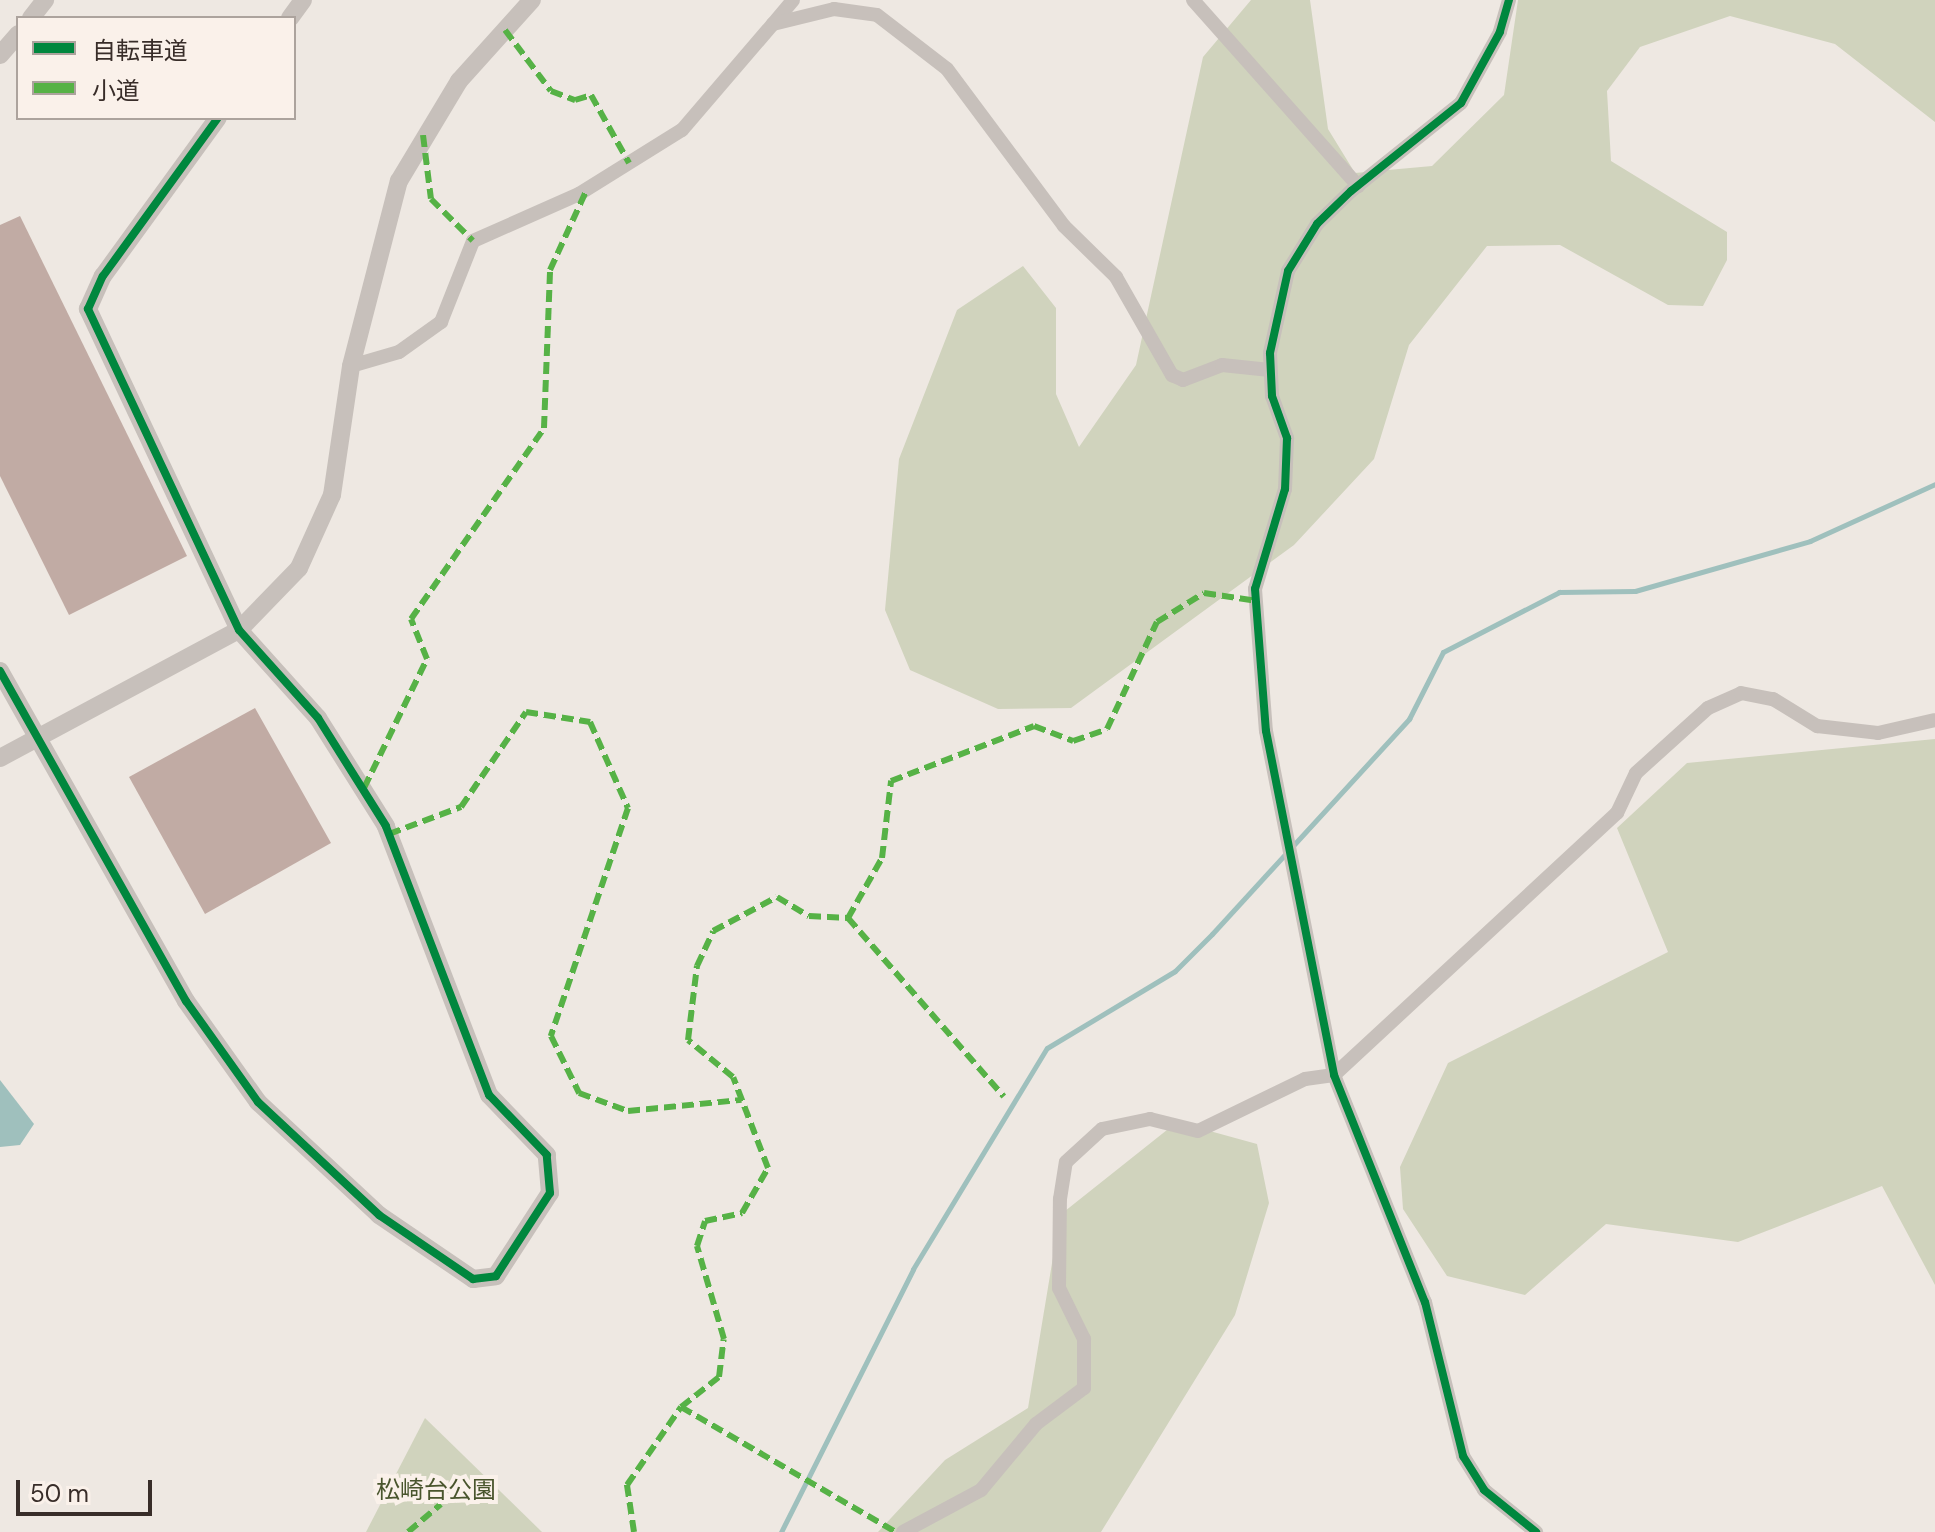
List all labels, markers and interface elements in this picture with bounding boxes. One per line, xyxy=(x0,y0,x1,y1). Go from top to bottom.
legend xyxy=(16,16,296,120)
text: 自転車道 xyxy=(92,35,188,66)
text: 小道 xyxy=(92,75,140,106)
scale bar xyxy=(20,1464,156,1514)
park label: 松崎台公園 xyxy=(376,1476,496,1504)
text: 50 m xyxy=(30,1478,89,1509)

